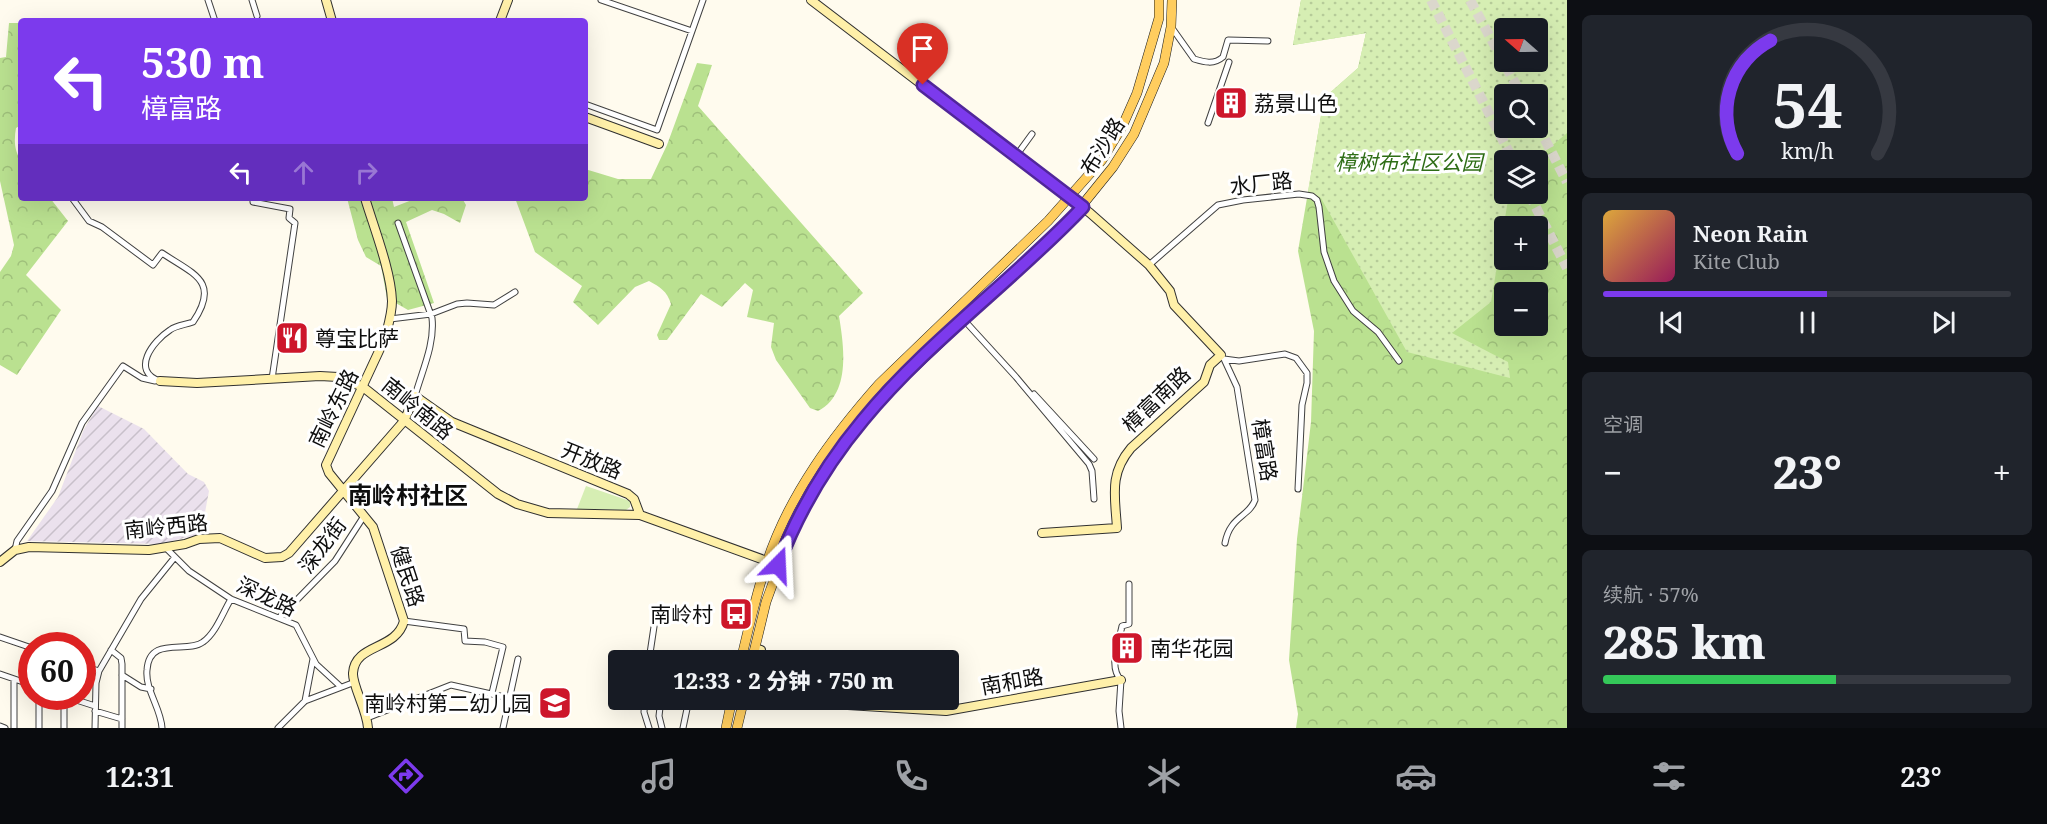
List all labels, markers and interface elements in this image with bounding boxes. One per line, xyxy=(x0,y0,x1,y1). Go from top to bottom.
north arrow xyxy=(1494,18,1548,72)
map controls xyxy=(1494,18,1548,336)
pin xyxy=(897,23,948,85)
icon: arrive xyxy=(906,32,939,65)
text: 530 m xyxy=(141,33,265,90)
icon: left xyxy=(42,42,120,120)
text: 54 xyxy=(1772,61,1842,146)
button: search xyxy=(1494,84,1548,138)
building icon: 荔景山色 xyxy=(1213,85,1249,121)
text: 樟富路 xyxy=(141,89,222,126)
place label: 荔景山色 xyxy=(1254,89,1338,117)
street label: 布沙路 xyxy=(1073,112,1131,180)
text: km/h xyxy=(1781,136,1834,165)
park label: 樟树布社区公园 xyxy=(1336,148,1485,176)
button: layers xyxy=(1494,150,1548,204)
icon: left xyxy=(224,156,257,189)
icon: ahead xyxy=(287,156,320,189)
icon: right xyxy=(350,156,383,189)
street label: 水厂路 xyxy=(1228,166,1294,200)
button: + xyxy=(1494,216,1548,270)
text: Neon Rain xyxy=(1693,218,1808,248)
text: Kite Club xyxy=(1693,248,1780,275)
button: − xyxy=(1494,282,1548,336)
icon: previous xyxy=(1655,306,1688,339)
icon: pause xyxy=(1791,306,1824,339)
icon: next xyxy=(1927,306,1960,339)
restaurant icon: 尊宝比萨 xyxy=(274,320,310,356)
place label: 尊宝比萨 xyxy=(315,324,399,352)
street label: 樟富南路 xyxy=(1116,360,1196,438)
street label: 南岭东路 xyxy=(302,364,364,452)
street label: 南岭南路 xyxy=(377,371,459,445)
text: 空调 xyxy=(1603,411,1643,438)
street label: 樟富路 xyxy=(1246,417,1284,483)
street label: 开放路 xyxy=(558,435,626,485)
text: 23° xyxy=(1773,441,1842,502)
text: − xyxy=(1603,450,1622,495)
text: + xyxy=(1993,450,2011,495)
district label: 南岭村社区 xyxy=(348,478,468,511)
street label: 南岭西路 xyxy=(123,508,209,544)
street label: 深龙街 xyxy=(292,511,352,579)
position arrow xyxy=(746,533,810,597)
street label: 健民路 xyxy=(385,542,431,610)
street label: 深龙路 xyxy=(233,570,301,622)
text: 续航 · 57% xyxy=(1603,581,1699,608)
bus stop icon: 南岭村 xyxy=(718,596,754,632)
place label: 南岭村 xyxy=(650,600,713,628)
text: 285 km xyxy=(1603,611,1766,672)
building icon: 南华花园 xyxy=(1109,630,1145,666)
speed limit sign: 60 xyxy=(18,632,96,710)
place label: 南华花园 xyxy=(1150,634,1234,662)
street label: 南和路 xyxy=(979,662,1045,700)
text: 12:33 · 2 分钟 · 750 m xyxy=(673,665,894,695)
school or university icon: 南岭村第二幼儿园 xyxy=(537,685,573,721)
place label: 南岭村第二幼儿园 xyxy=(364,689,532,717)
icon: directions xyxy=(385,755,427,797)
icon: music xyxy=(638,755,680,797)
icon: phone xyxy=(890,755,932,797)
icon: climate xyxy=(1143,755,1185,797)
icon: car xyxy=(1395,755,1437,797)
icon: filters xyxy=(1648,755,1690,797)
text: 12:31 xyxy=(105,758,175,795)
text: 23° xyxy=(1900,758,1942,795)

